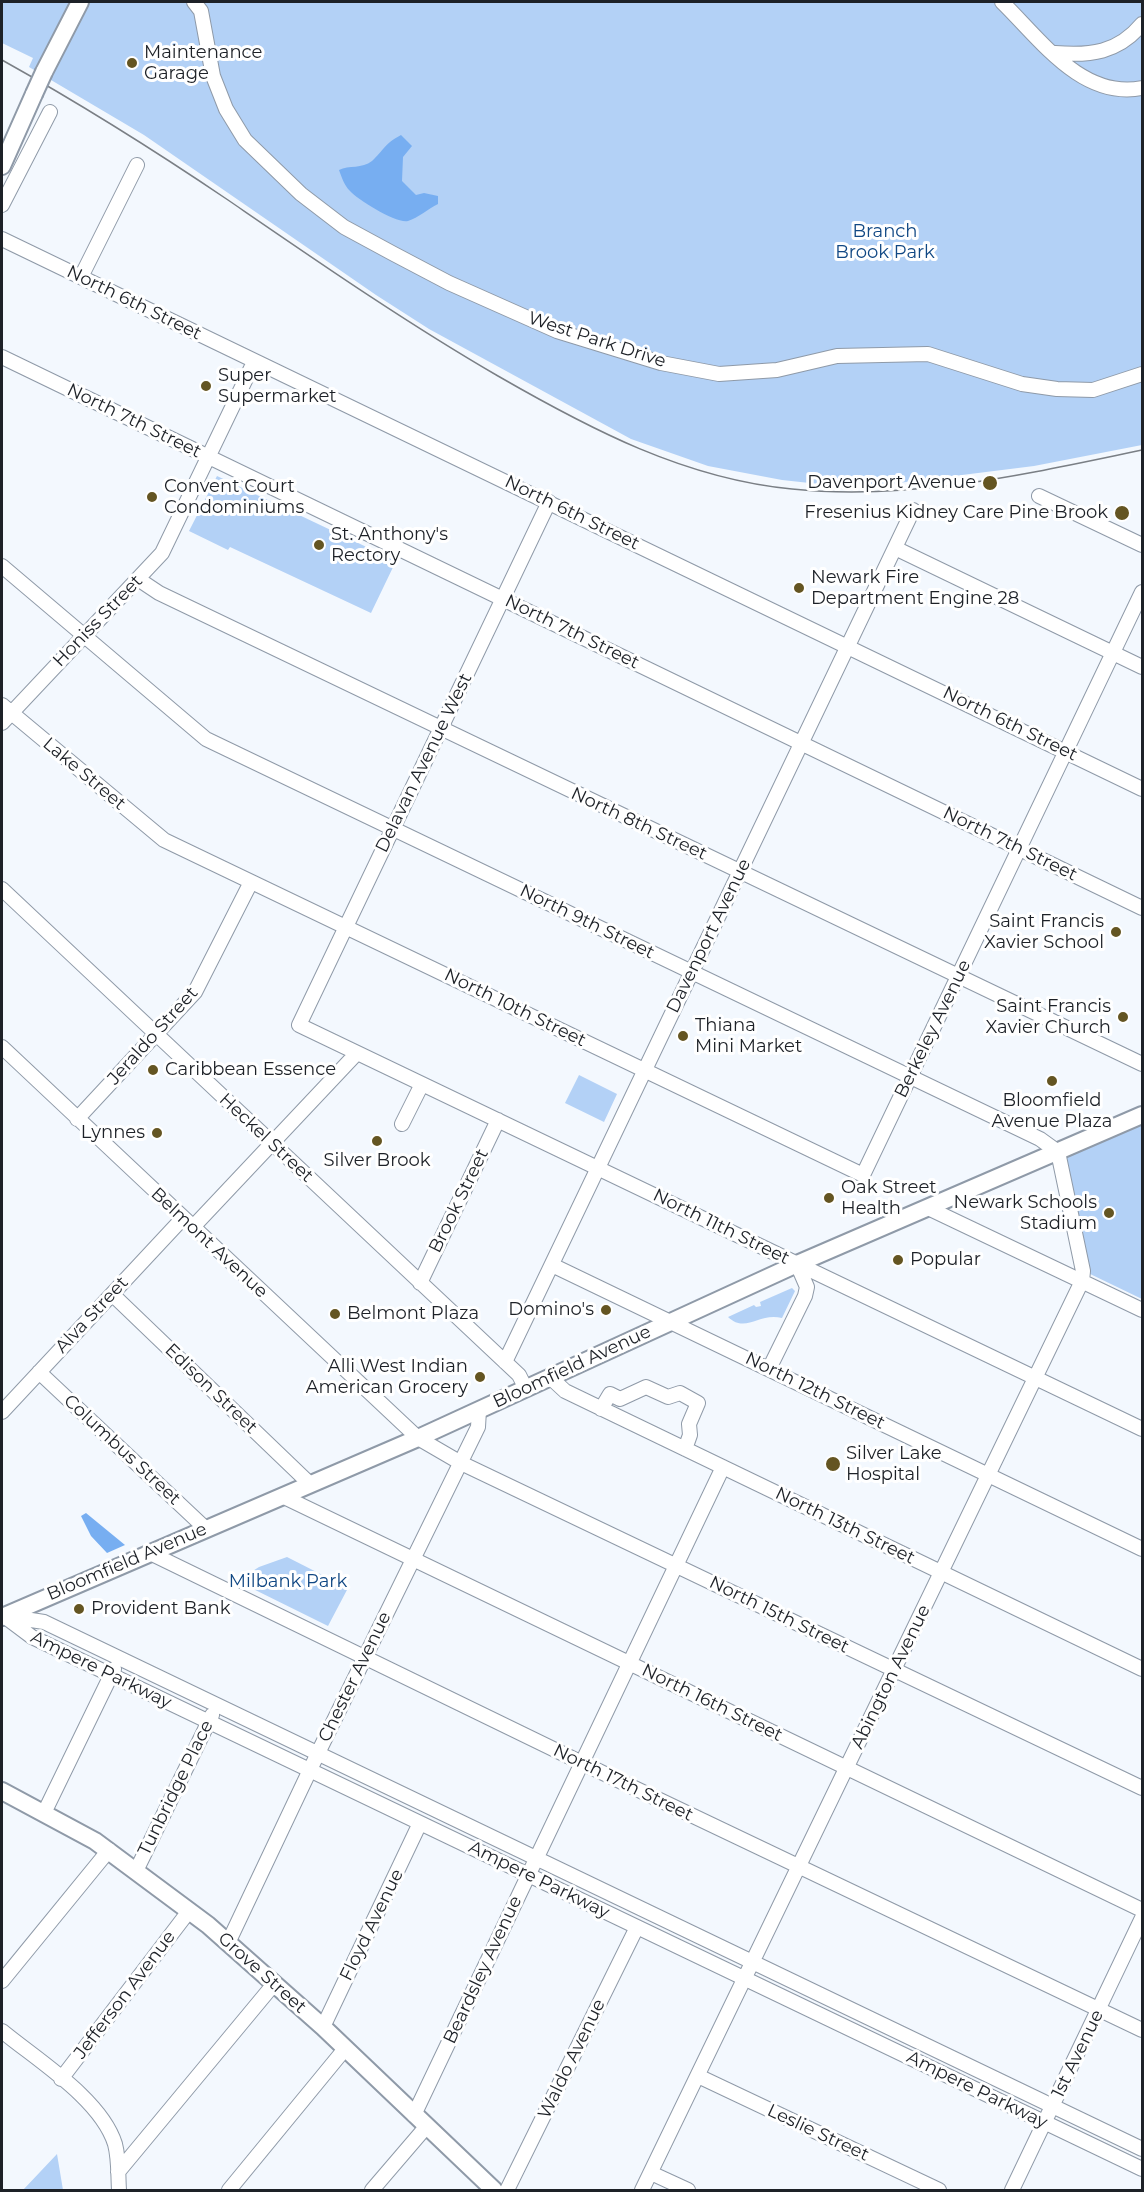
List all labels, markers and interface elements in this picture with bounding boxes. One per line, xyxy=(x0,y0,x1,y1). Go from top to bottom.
place label: Maintenance Garage xyxy=(144,42,262,84)
marker: Maintenance Garage xyxy=(125,56,139,70)
park label: Branch Brook Park xyxy=(835,221,935,264)
street label: North 6th Street xyxy=(63,261,205,345)
street label: West Park Drive xyxy=(525,308,669,372)
place label: Super Supermarket xyxy=(218,365,337,407)
street label: North 7th Street xyxy=(63,379,205,463)
marker: Super Supermarket xyxy=(199,379,213,393)
street label: North 6th Street xyxy=(501,471,643,555)
place label: Davenport Avenue xyxy=(807,472,976,494)
marker: Davenport Avenue xyxy=(981,474,999,492)
place label: Convent Court Condominiums xyxy=(164,476,304,518)
marker: Convent Court Condominiums xyxy=(145,490,159,504)
place label: Fresenius Kidney Care Pine Brook xyxy=(804,502,1108,524)
marker: Fresenius Kidney Care Pine Brook xyxy=(1113,504,1131,522)
place label: St. Anthony's Rectory xyxy=(331,524,448,566)
marker: St. Anthony's Rectory xyxy=(312,538,326,552)
place label: Newark Fire Department Engine 28 xyxy=(811,567,1019,610)
street label: Honiss Street xyxy=(49,570,147,672)
marker: Newark Fire Department Engine 28 xyxy=(792,581,806,595)
street label: North 7th Street xyxy=(501,590,643,674)
street label: Delavan Avenue West xyxy=(371,670,477,856)
street label: North 6th Street xyxy=(939,682,1081,766)
street label: Lake Street xyxy=(38,733,130,815)
street label: North 8th Street xyxy=(568,783,710,865)
street label: North 7th Street xyxy=(939,802,1081,886)
street label: Davenport Avenue xyxy=(662,855,756,1017)
street label: North 9th Street xyxy=(516,880,658,964)
place label: Saint Francis Xavier School xyxy=(984,911,1104,954)
marker: Saint Francis Xavier School xyxy=(1109,925,1123,939)
street label: Berkeley Avenue xyxy=(890,957,976,1101)
street label: North 10th Street xyxy=(441,964,589,1052)
street label: Jeraldo Street xyxy=(103,983,203,1089)
place label: Saint Francis Xavier Church xyxy=(985,996,1111,1038)
marker: Saint Francis Xavier Church xyxy=(1116,1010,1130,1024)
place label: Thiana Mini Market xyxy=(695,1015,802,1058)
marker: Thiana Mini Market xyxy=(676,1029,690,1043)
place label: Caribbean Essence xyxy=(165,1059,336,1081)
marker: Caribbean Essence xyxy=(146,1063,160,1077)
marker: Bloomfield Avenue Plaza xyxy=(1045,1074,1059,1088)
street label: Heckel Street xyxy=(214,1089,318,1187)
place label: Bloomfield Avenue Plaza xyxy=(992,1090,1112,1132)
place label: Lynnes xyxy=(81,1122,145,1144)
marker: Lynnes xyxy=(150,1126,164,1140)
marker: Silver Brook xyxy=(370,1134,384,1148)
street label: Brook Street xyxy=(425,1145,493,1257)
place label: Silver Brook xyxy=(324,1150,430,1172)
place label: Oak Street Health xyxy=(841,1177,937,1220)
street label: Belmont Avenue xyxy=(146,1183,272,1303)
street label: North 11th Street xyxy=(649,1185,793,1269)
marker: Oak Street Health xyxy=(822,1191,836,1205)
place label: Newark Schools Stadium xyxy=(954,1192,1097,1234)
marker: Newark Schools Stadium xyxy=(1102,1206,1116,1220)
place label: Popular xyxy=(910,1249,981,1271)
marker: Popular xyxy=(891,1253,905,1267)
street label: Alva Street xyxy=(51,1272,133,1358)
place label: Domino's xyxy=(508,1299,594,1321)
place label: Belmont Plaza xyxy=(347,1303,479,1325)
marker: Domino's xyxy=(599,1303,613,1317)
marker: Belmont Plaza xyxy=(328,1307,342,1321)
street label: Bloomfield Avenue xyxy=(490,1321,654,1413)
street label: Edison Street xyxy=(160,1339,262,1439)
street label: North 12th Street xyxy=(742,1348,888,1434)
place label: Alli West Indian American Grocery xyxy=(306,1356,468,1398)
marker: Alli West Indian American Grocery xyxy=(473,1370,487,1384)
street label: Columbus Street xyxy=(59,1390,185,1510)
place label: Silver Lake Hospital xyxy=(846,1443,942,1486)
marker: Silver Lake Hospital xyxy=(824,1455,842,1473)
street label: North 13th Street xyxy=(772,1483,918,1569)
street label: Bloomfield Avenue xyxy=(44,1519,210,1605)
park label: Milbank Park xyxy=(229,1571,347,1593)
street label: North 15th Street xyxy=(706,1572,852,1658)
place label: Provident Bank xyxy=(91,1598,231,1620)
street label: Abington Avenue xyxy=(847,1601,935,1753)
marker: Provident Bank xyxy=(72,1602,86,1616)
street label: Chester Avenue xyxy=(314,1608,396,1746)
street label: Ampere Parkway xyxy=(27,1627,175,1713)
street label: North 16th Street xyxy=(638,1660,786,1746)
street label: Tunbridge Place xyxy=(134,1717,218,1859)
street label: North 17th Street xyxy=(549,1740,697,1826)
street label: Ampere Parkway xyxy=(465,1837,613,1923)
street label: Floyd Avenue xyxy=(336,1866,408,1984)
street label: Beardsley Avenue xyxy=(439,1893,527,2047)
street label: Jefferson Avenue xyxy=(70,1927,180,2063)
street label: Grove Street xyxy=(213,1928,311,2018)
street label: Waldo Avenue xyxy=(534,1996,610,2122)
street label: 1st Avenue xyxy=(1047,2006,1109,2102)
street label: Ampere Parkway xyxy=(903,2047,1051,2133)
street label: Leslie Street xyxy=(764,2100,872,2166)

